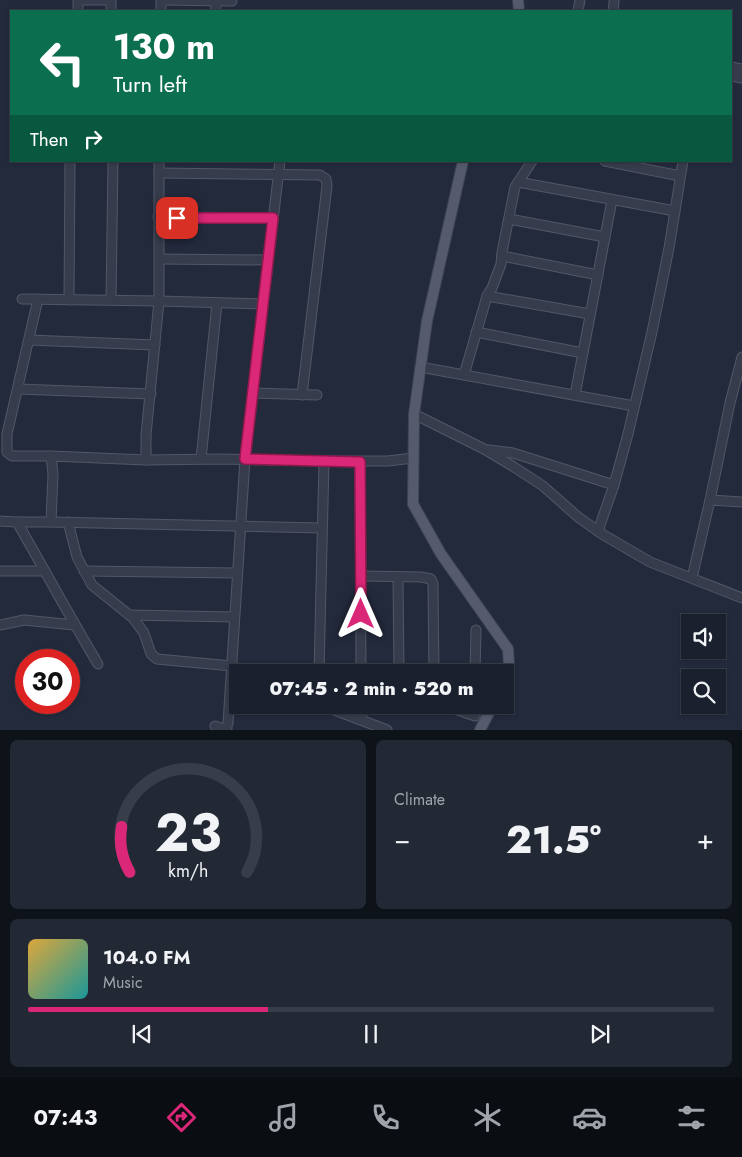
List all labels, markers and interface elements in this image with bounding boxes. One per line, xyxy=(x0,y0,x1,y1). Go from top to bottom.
text: 130 m xyxy=(113,22,215,72)
icon: left xyxy=(30,30,95,95)
text: Turn left xyxy=(113,68,187,100)
icon: right xyxy=(79,125,107,153)
text: Then xyxy=(30,126,69,153)
pin xyxy=(156,197,198,239)
icon: arrive xyxy=(163,204,191,232)
position arrow xyxy=(334,587,386,639)
map controls xyxy=(681,614,726,714)
button: sound xyxy=(681,614,726,659)
speed limit sign: 30 xyxy=(15,649,80,714)
button: search xyxy=(681,669,726,714)
text: 07:45 · 2 min · 520 m xyxy=(269,675,474,702)
text: Climate xyxy=(394,788,445,811)
text: 23 xyxy=(155,795,221,871)
text: 21.5° xyxy=(506,812,601,867)
text: − xyxy=(394,819,411,860)
text: + xyxy=(697,819,714,860)
text: km/h xyxy=(168,858,208,884)
text: 104.0 FM xyxy=(103,944,190,971)
text: Music xyxy=(103,971,143,994)
icon: previous xyxy=(128,1020,156,1048)
icon: pause xyxy=(357,1020,385,1048)
icon: next xyxy=(586,1020,614,1048)
icon: directions xyxy=(164,1100,199,1135)
icon: music xyxy=(266,1100,301,1135)
icon: phone xyxy=(368,1100,403,1135)
icon: climate xyxy=(470,1100,505,1135)
icon: car xyxy=(572,1100,607,1135)
icon: filters xyxy=(674,1100,709,1135)
text: 07:43 xyxy=(33,1101,97,1133)

